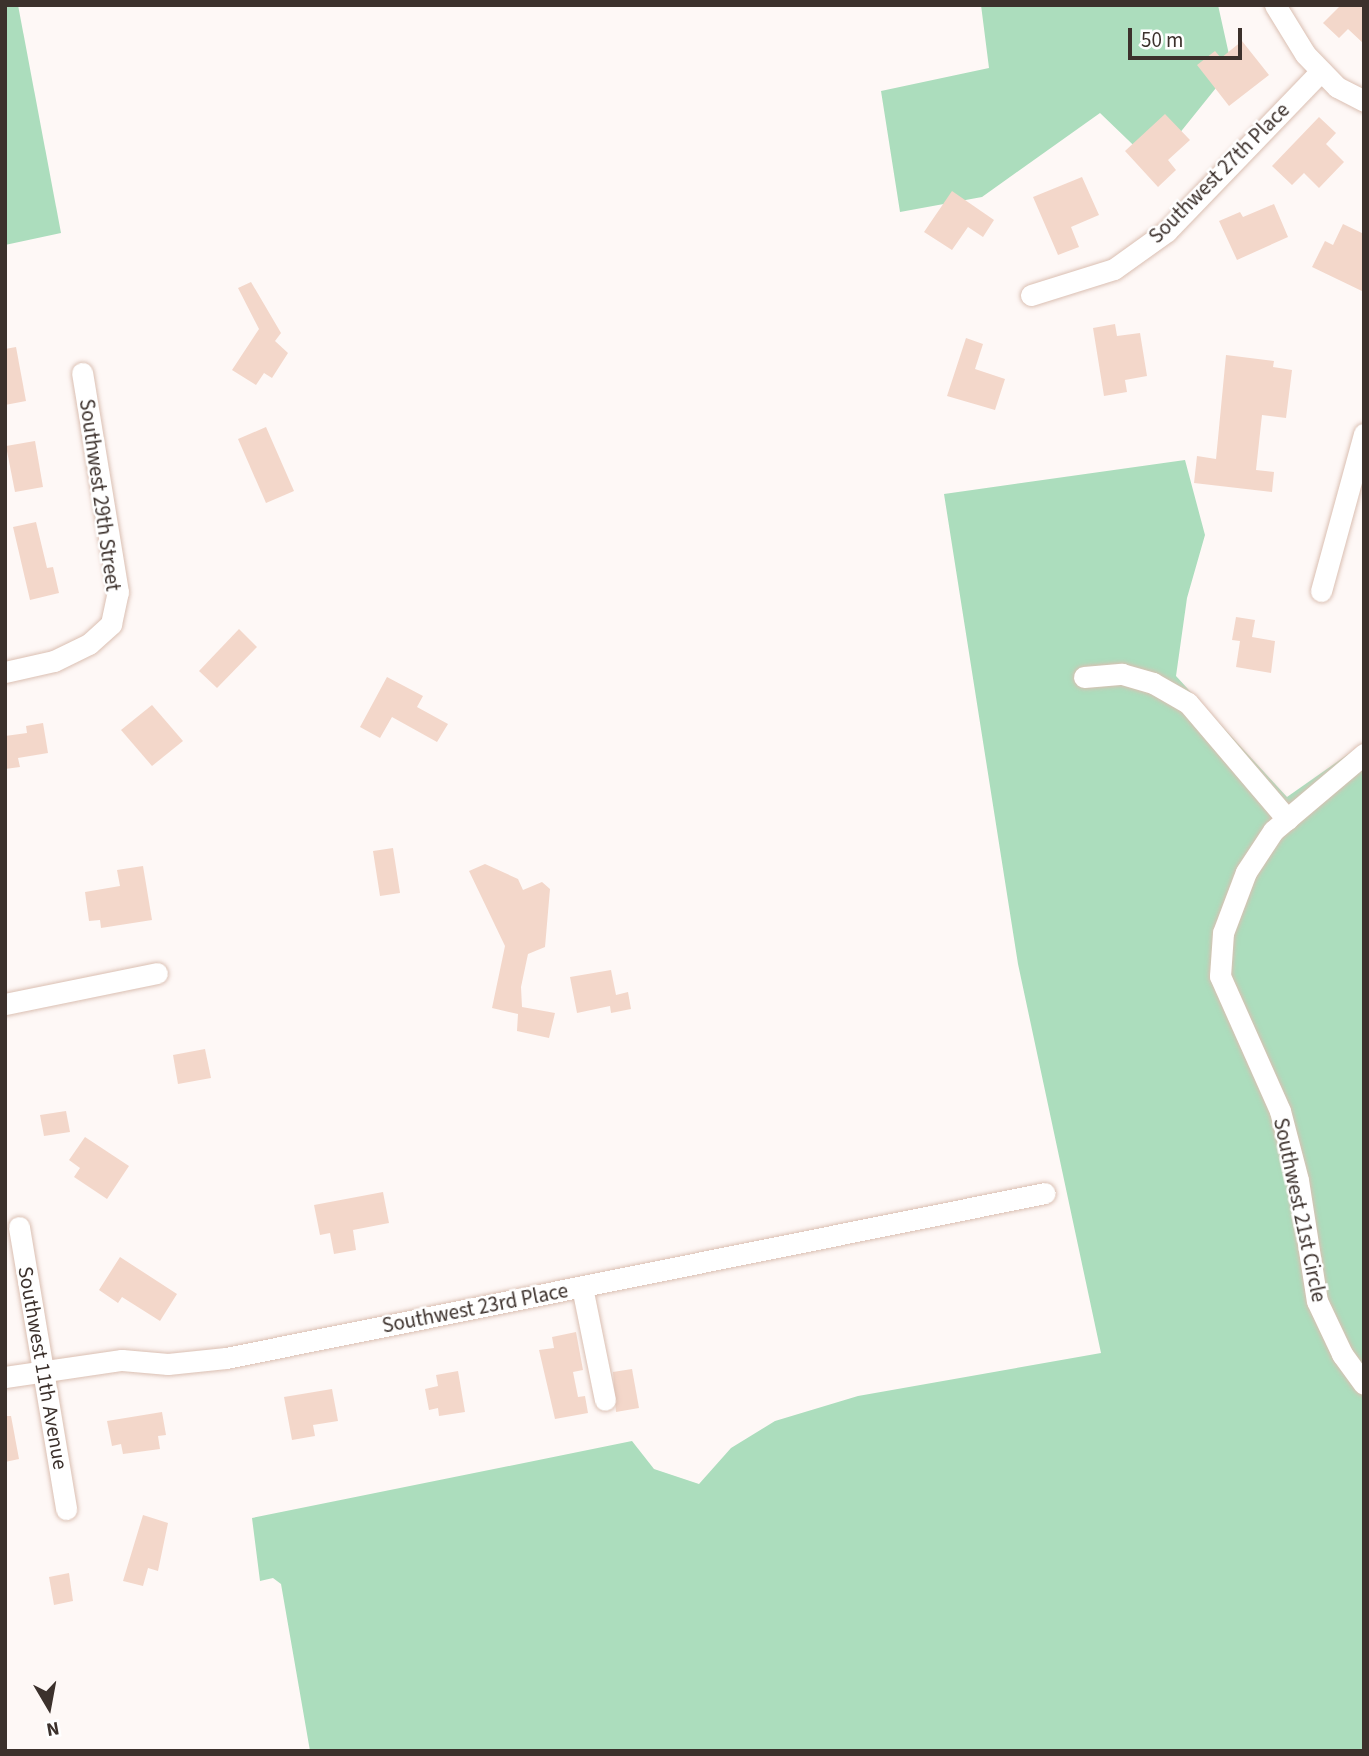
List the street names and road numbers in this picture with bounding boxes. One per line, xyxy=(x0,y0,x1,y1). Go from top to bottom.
street label: Southwest 27th Place xyxy=(1143,97,1295,249)
street label: Southwest 29th Street xyxy=(74,397,126,593)
street label: Southwest 21st Circle xyxy=(1268,1116,1332,1304)
street label: Southwest 11th Avenue xyxy=(13,1264,73,1472)
street label: Southwest 23rd Place xyxy=(380,1278,570,1338)

